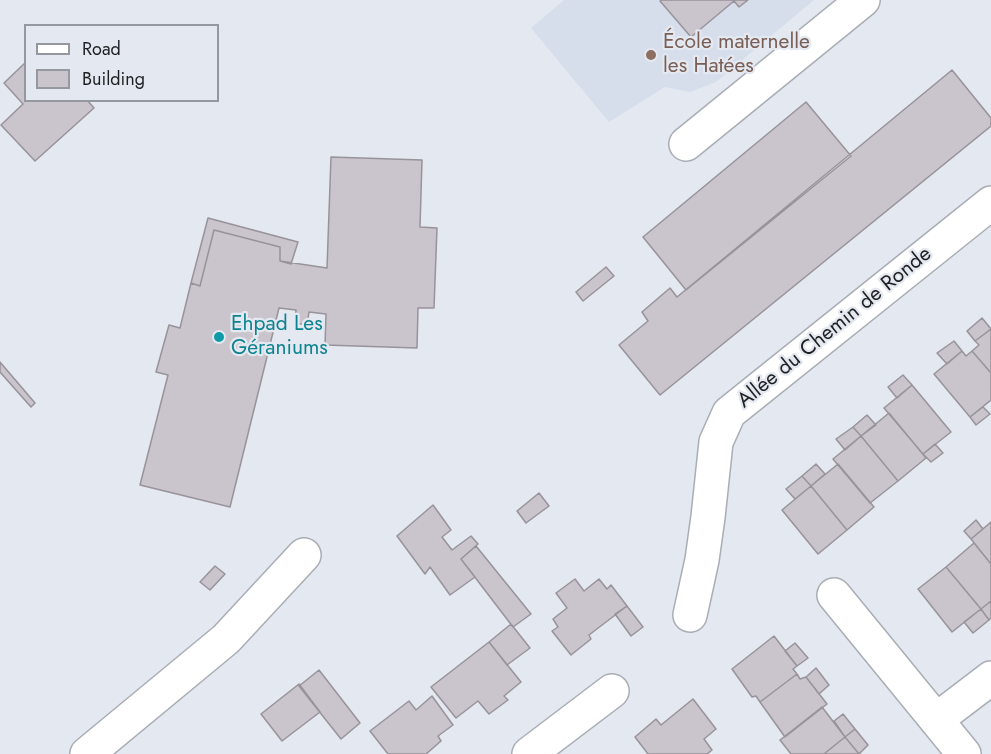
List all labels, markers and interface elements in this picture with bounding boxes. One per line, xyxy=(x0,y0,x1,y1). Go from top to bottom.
legend xyxy=(24,24,219,102)
place label: École maternelle les Hatées xyxy=(663,30,810,80)
text: Road xyxy=(82,36,121,62)
marker: École maternelle les Hatées xyxy=(644,48,658,62)
text: Building xyxy=(82,66,145,92)
street label: Allée du Chemin de Ronde xyxy=(733,242,937,414)
place label: Ehpad Les Géraniums xyxy=(231,312,328,362)
marker: Ehpad Les Géraniums xyxy=(212,330,226,344)

